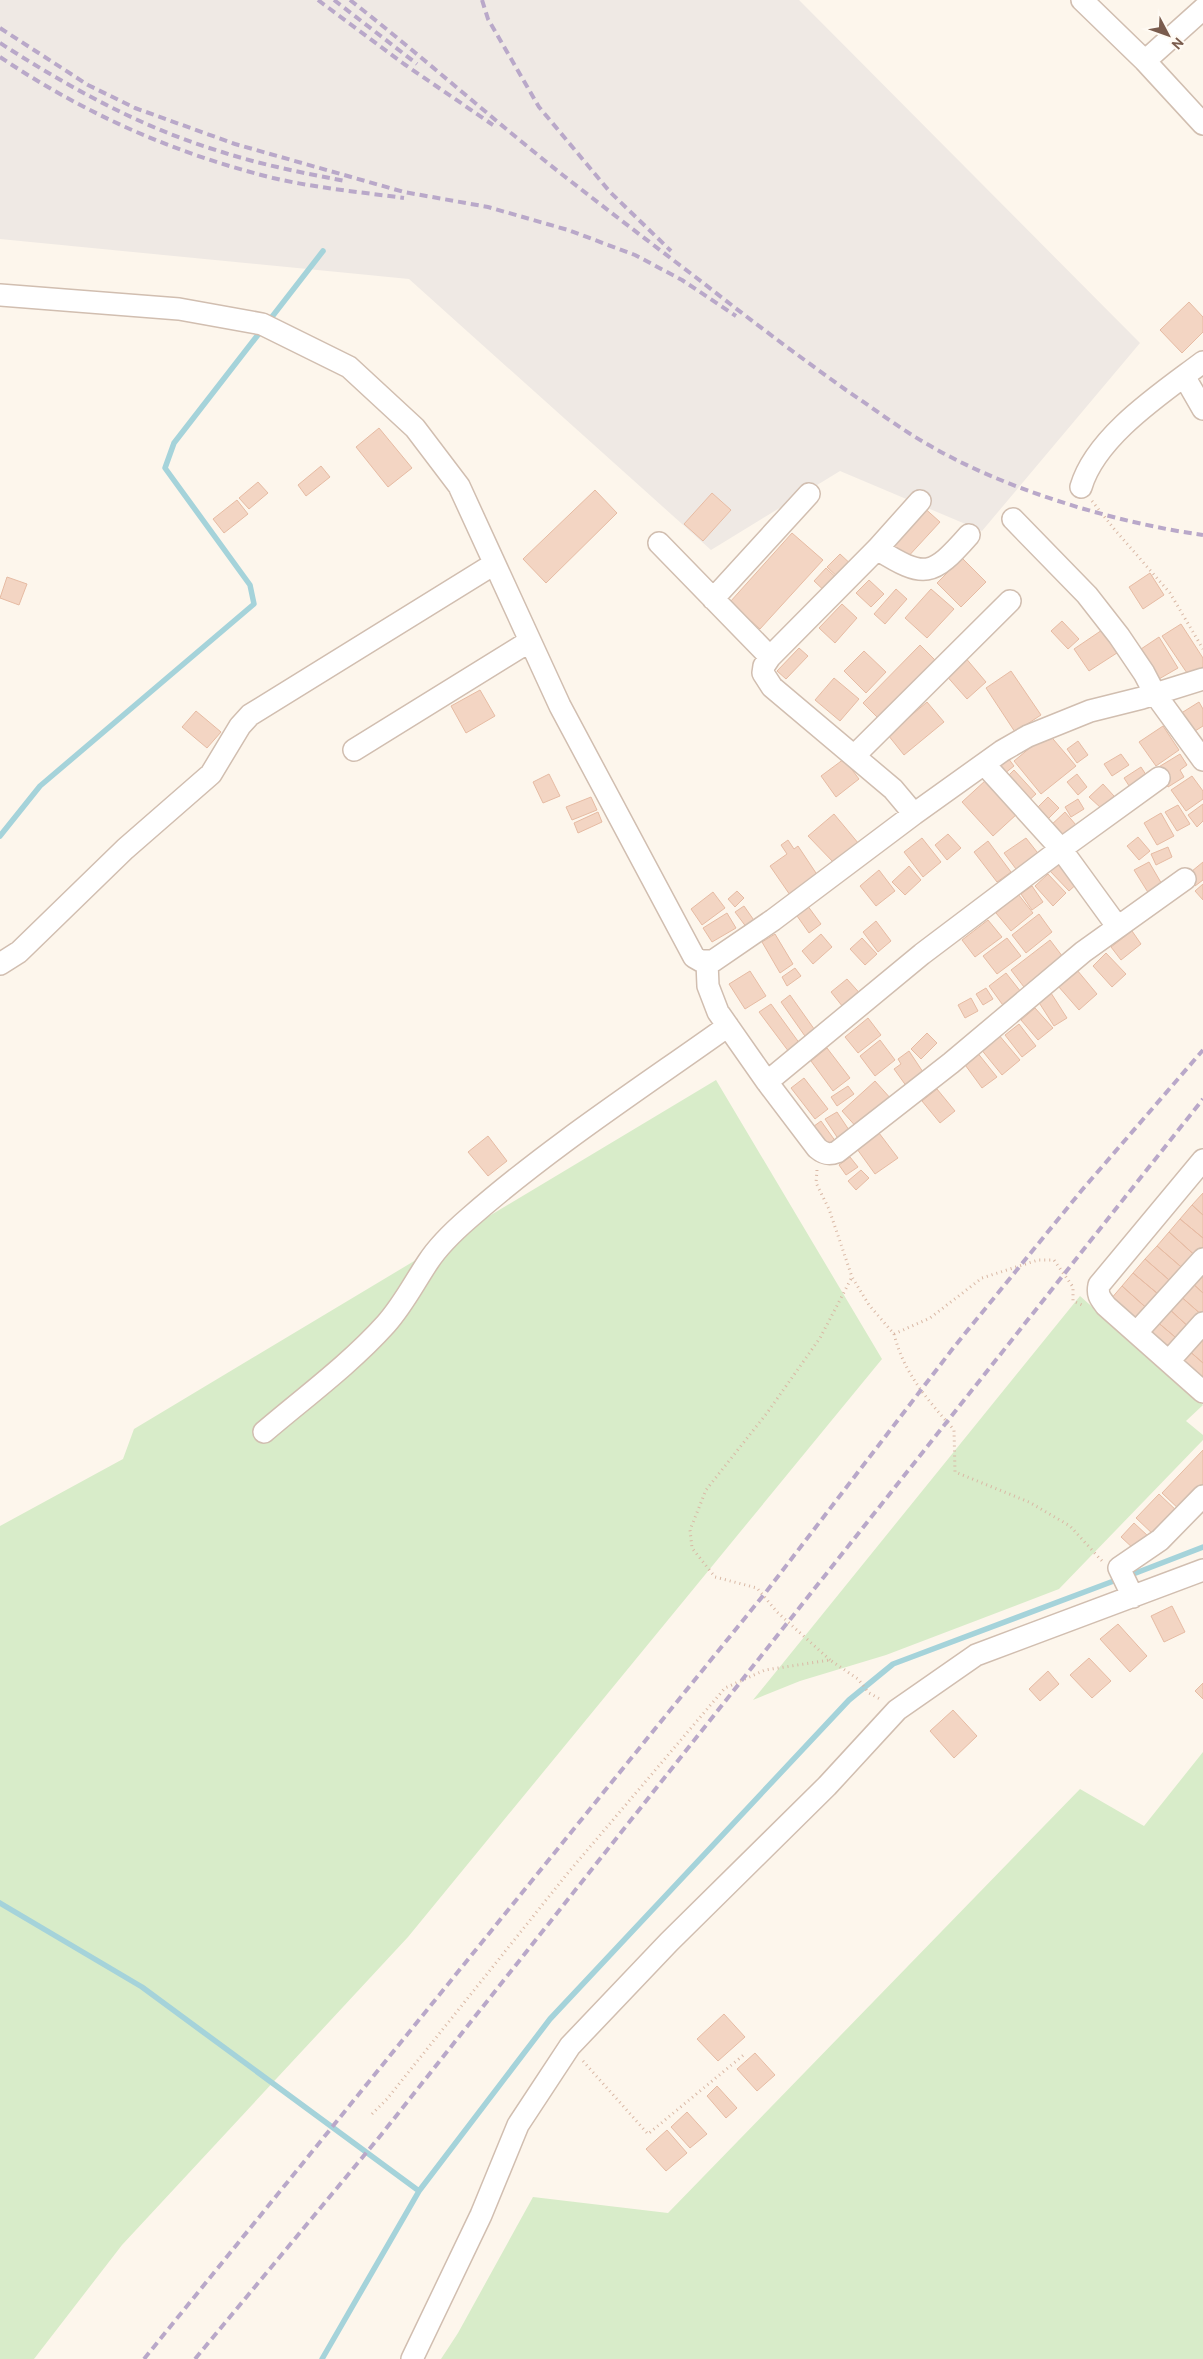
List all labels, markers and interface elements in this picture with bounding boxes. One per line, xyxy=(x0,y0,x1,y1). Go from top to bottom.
north arrow xyxy=(1143,10,1193,60)
text: N xyxy=(1167,33,1186,52)

